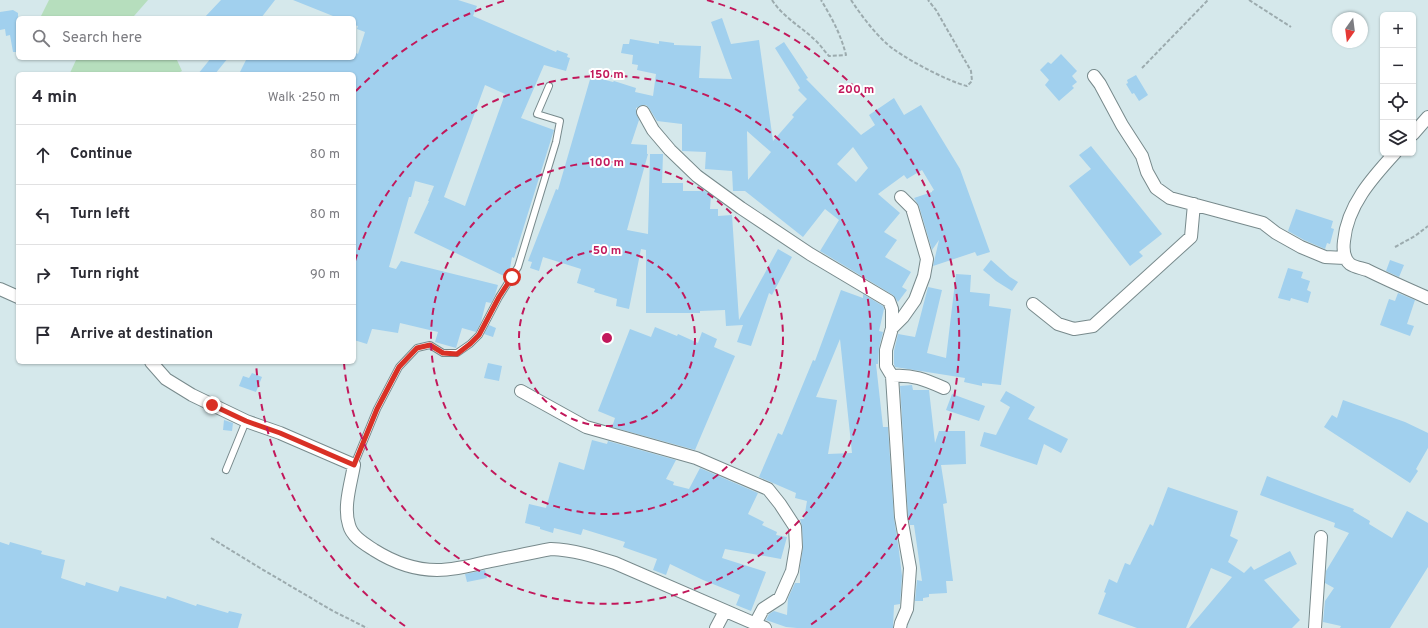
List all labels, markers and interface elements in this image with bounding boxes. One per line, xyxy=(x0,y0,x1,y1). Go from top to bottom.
north arrow xyxy=(1332,12,1368,48)
map controls xyxy=(1380,12,1416,156)
button: + xyxy=(1380,12,1416,48)
search box xyxy=(16,16,356,60)
icon: search xyxy=(30,27,52,49)
text: Search here xyxy=(62,29,142,48)
button: − xyxy=(1380,48,1416,84)
text: 150 m xyxy=(590,67,624,83)
text: 200 m xyxy=(838,82,874,98)
button: locate xyxy=(1380,84,1416,120)
text: 4 min xyxy=(32,87,77,109)
text: Walk · 250 m xyxy=(268,90,340,106)
button: layers xyxy=(1380,120,1416,156)
icon: ahead xyxy=(32,144,54,166)
text: Continue xyxy=(70,145,132,164)
text: 80 m xyxy=(310,147,340,163)
text: 100 m xyxy=(590,155,624,171)
icon: left xyxy=(32,204,54,226)
text: Turn left xyxy=(70,205,130,224)
text: 80 m xyxy=(310,207,340,223)
text: 50 m xyxy=(593,243,621,259)
icon: right xyxy=(32,264,54,286)
text: Turn right xyxy=(70,265,139,284)
text: 90 m xyxy=(310,267,340,283)
route start xyxy=(503,268,521,286)
icon: arrive xyxy=(32,324,54,346)
text: Arrive at destination xyxy=(70,325,213,344)
centre of rings xyxy=(600,331,614,345)
route end xyxy=(203,396,221,414)

